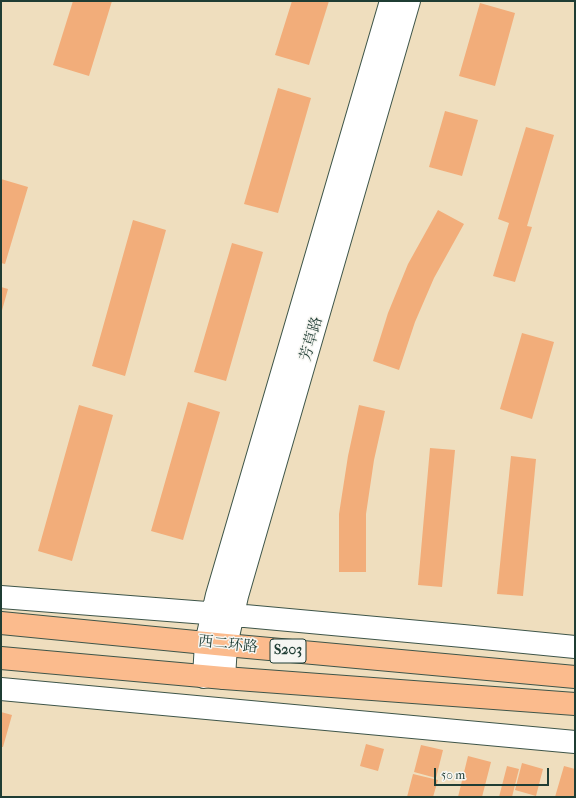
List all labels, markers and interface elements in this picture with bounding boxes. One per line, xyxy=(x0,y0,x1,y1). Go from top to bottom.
street label: 芳草路 xyxy=(297,315,327,363)
street label: 西二环路 xyxy=(197,633,259,657)
road number: S203 xyxy=(270,639,306,663)
scale bar xyxy=(436,760,551,786)
text: 50 m xyxy=(441,768,465,782)

